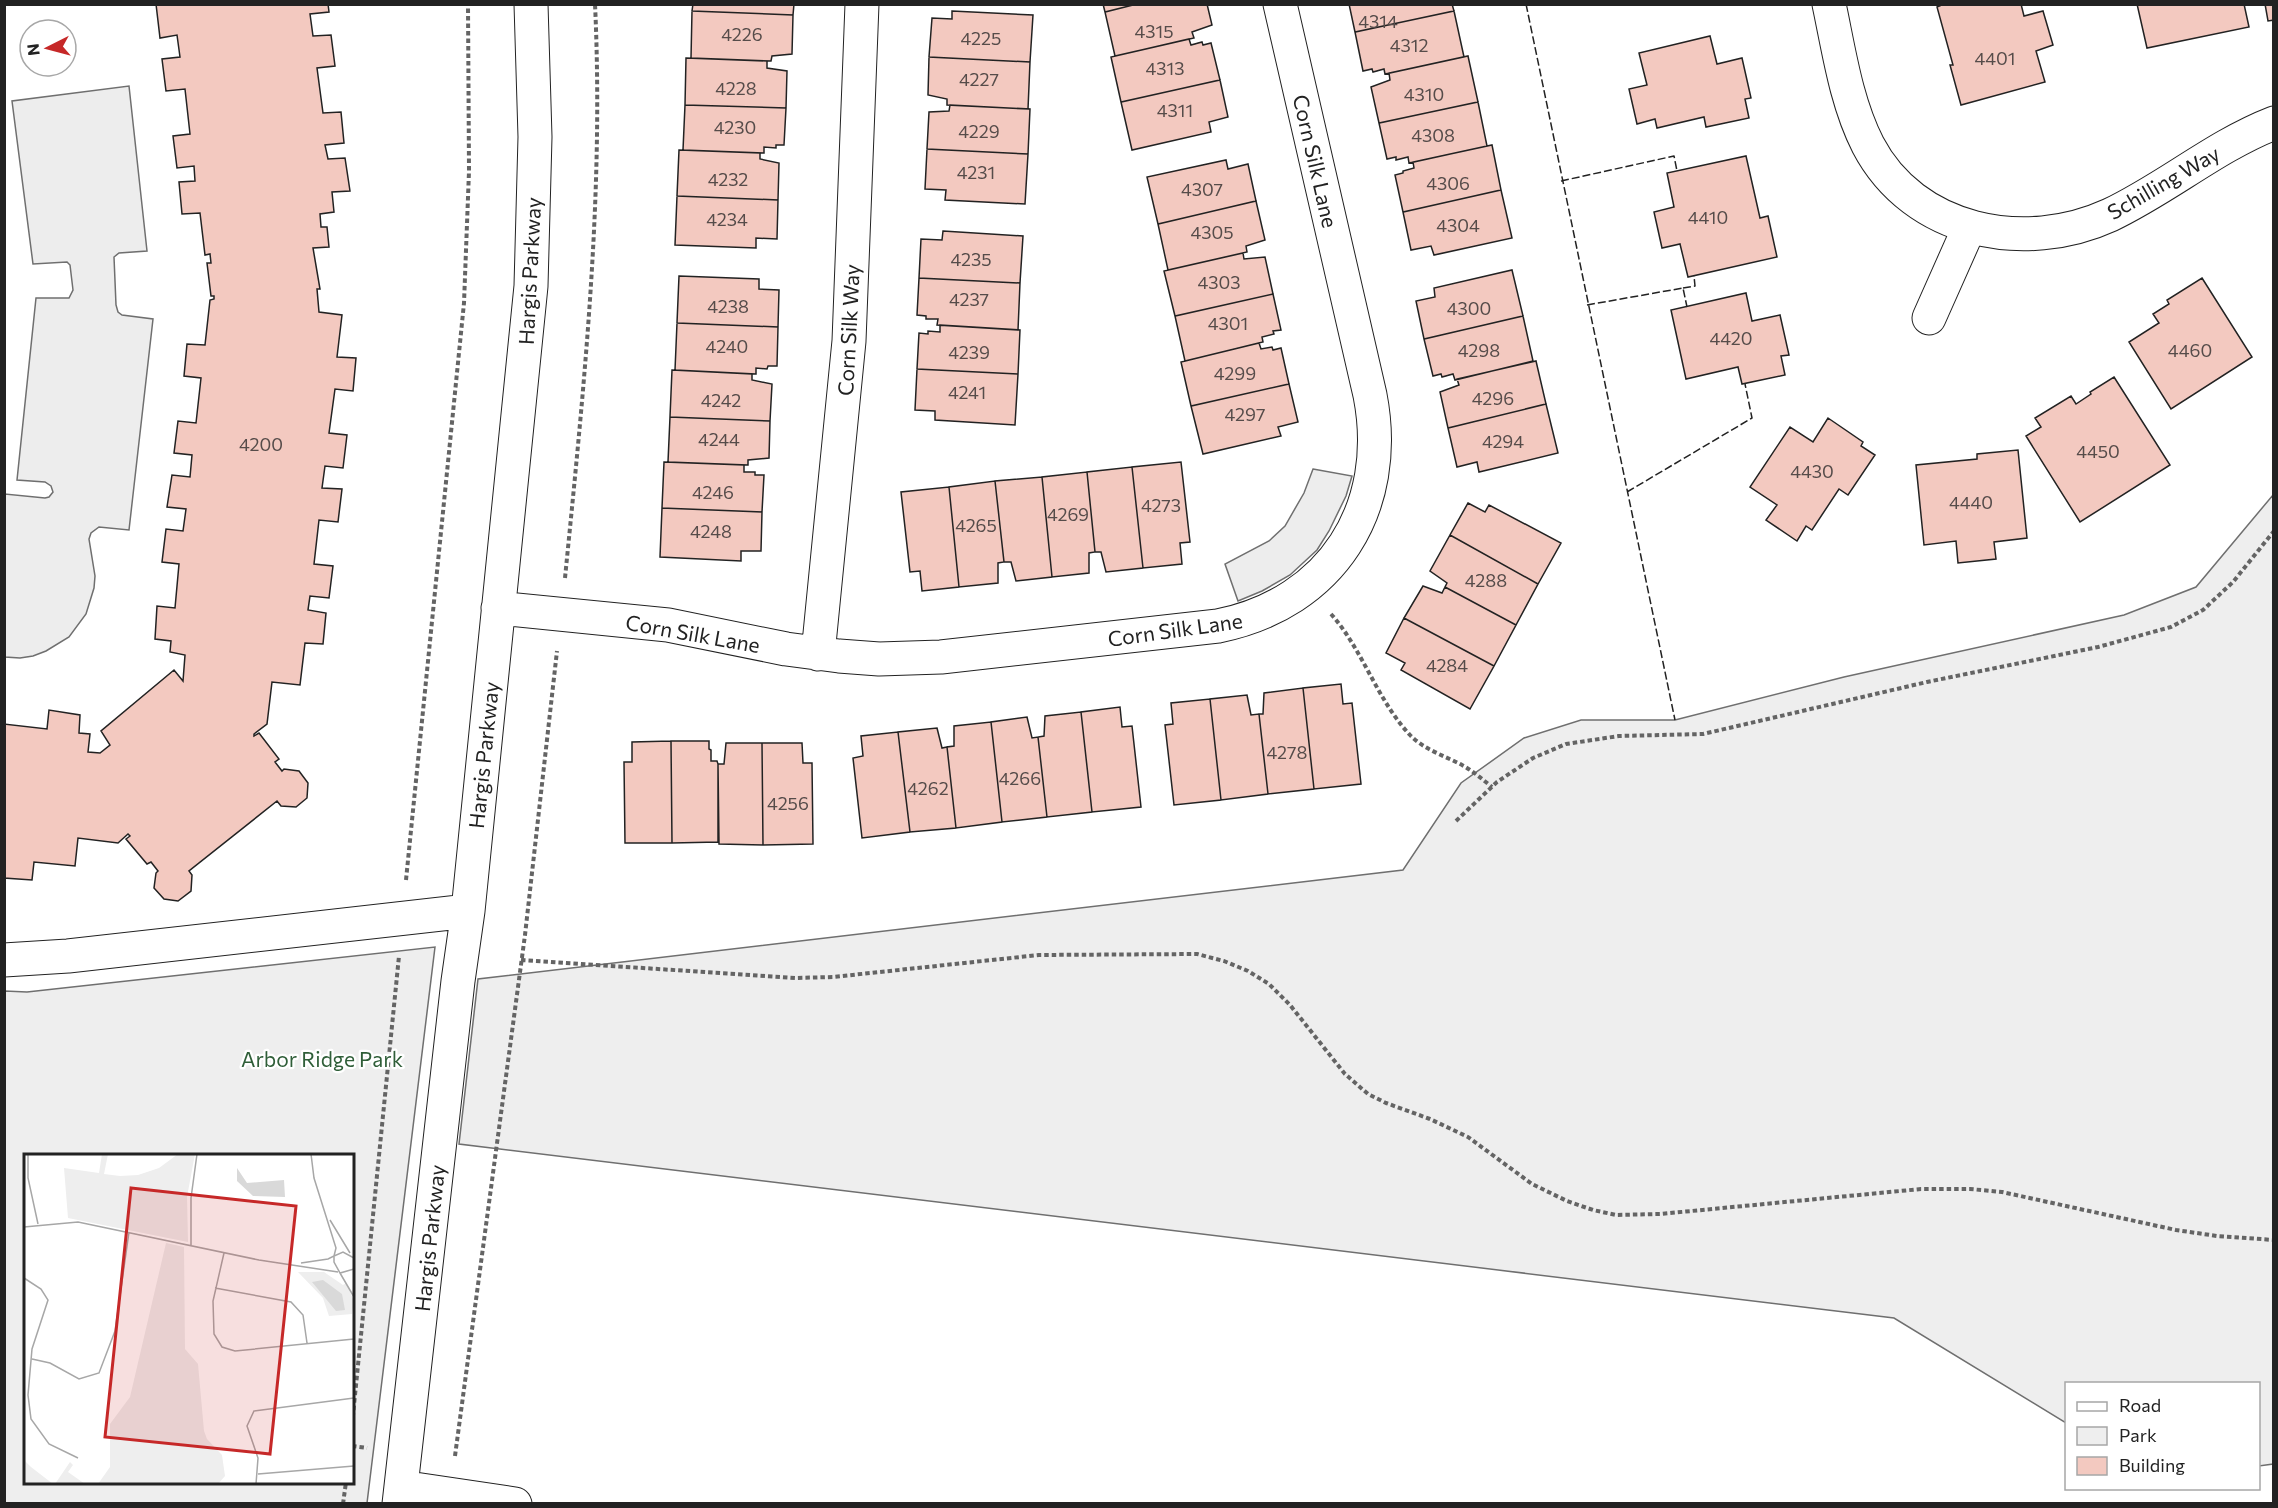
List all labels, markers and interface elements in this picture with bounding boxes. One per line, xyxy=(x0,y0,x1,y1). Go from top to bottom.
house number: 4314 xyxy=(1358,10,1398,32)
north arrow xyxy=(18,18,78,78)
house number: 4315 xyxy=(1134,20,1174,42)
house number: 4226 xyxy=(721,23,763,45)
house number: 4225 xyxy=(961,27,1001,49)
house number: 4312 xyxy=(1390,34,1428,56)
text: N xyxy=(23,43,43,57)
house number: 4401 xyxy=(1974,47,2016,69)
house number: 4313 xyxy=(1145,57,1185,79)
house number: 4227 xyxy=(959,68,999,90)
house number: 4228 xyxy=(715,77,757,99)
house number: 4310 xyxy=(1404,83,1444,105)
street label: Corn Silk Lane xyxy=(1289,92,1343,230)
house number: 4311 xyxy=(1157,99,1193,121)
house number: 4230 xyxy=(714,116,756,138)
house number: 4229 xyxy=(958,120,1000,142)
house number: 4308 xyxy=(1411,124,1455,146)
street label: Schilling Way xyxy=(2102,140,2224,224)
house number: 4231 xyxy=(957,161,995,183)
house number: 4232 xyxy=(708,168,748,190)
house number: 4306 xyxy=(1426,172,1470,194)
house number: 4307 xyxy=(1181,178,1223,200)
street label: Hargis Parkway xyxy=(513,197,545,345)
house number: 4410 xyxy=(1688,206,1728,228)
house number: 4234 xyxy=(706,208,748,230)
house number: 4304 xyxy=(1436,214,1480,236)
house number: 4305 xyxy=(1190,221,1234,243)
house number: 4235 xyxy=(950,248,992,270)
street label: Corn Silk Way xyxy=(832,263,864,396)
house number: 4303 xyxy=(1197,271,1241,293)
house number: 4237 xyxy=(949,288,989,310)
house number: 4238 xyxy=(707,295,749,317)
house number: 4300 xyxy=(1447,297,1491,319)
house number: 4301 xyxy=(1208,312,1248,334)
house number: 4420 xyxy=(1709,327,1753,349)
house number: 4240 xyxy=(706,335,748,357)
house number: 4298 xyxy=(1458,339,1500,361)
house number: 4460 xyxy=(2168,339,2212,361)
house number: 4239 xyxy=(948,341,990,363)
house number: 4299 xyxy=(1214,362,1256,384)
house number: 4241 xyxy=(948,381,986,403)
house number: 4296 xyxy=(1472,387,1514,409)
house number: 4242 xyxy=(701,389,741,411)
house number: 4297 xyxy=(1225,403,1265,425)
house number: 4244 xyxy=(698,428,740,450)
house number: 4294 xyxy=(1482,430,1524,452)
house number: 4200 xyxy=(239,433,283,455)
house number: 4450 xyxy=(2076,440,2120,462)
house number: 4430 xyxy=(1790,460,1834,482)
house number: 4246 xyxy=(692,481,734,503)
house number: 4440 xyxy=(1949,491,1993,513)
house number: 4273 xyxy=(1141,494,1181,516)
house number: 4269 xyxy=(1047,503,1089,525)
house number: 4265 xyxy=(955,514,997,536)
house number: 4248 xyxy=(690,520,732,542)
house number: 4288 xyxy=(1465,569,1507,591)
street label: Corn Silk Lane xyxy=(1106,607,1244,651)
street label: Corn Silk Lane xyxy=(624,609,762,657)
house number: 4284 xyxy=(1426,654,1468,676)
street label: Hargis Parkway xyxy=(463,680,503,830)
house number: 4278 xyxy=(1267,741,1307,763)
house number: 4266 xyxy=(999,767,1041,789)
house number: 4262 xyxy=(907,777,949,799)
house number: 4256 xyxy=(767,792,809,814)
park label: Arbor Ridge Park xyxy=(241,1046,403,1071)
inset map xyxy=(24,1154,354,1484)
street label: Hargis Parkway xyxy=(409,1163,449,1313)
legend xyxy=(2065,1382,2260,1490)
text: Road xyxy=(2119,1394,2161,1416)
text: Park xyxy=(2119,1424,2157,1446)
text: Building xyxy=(2119,1454,2185,1476)

